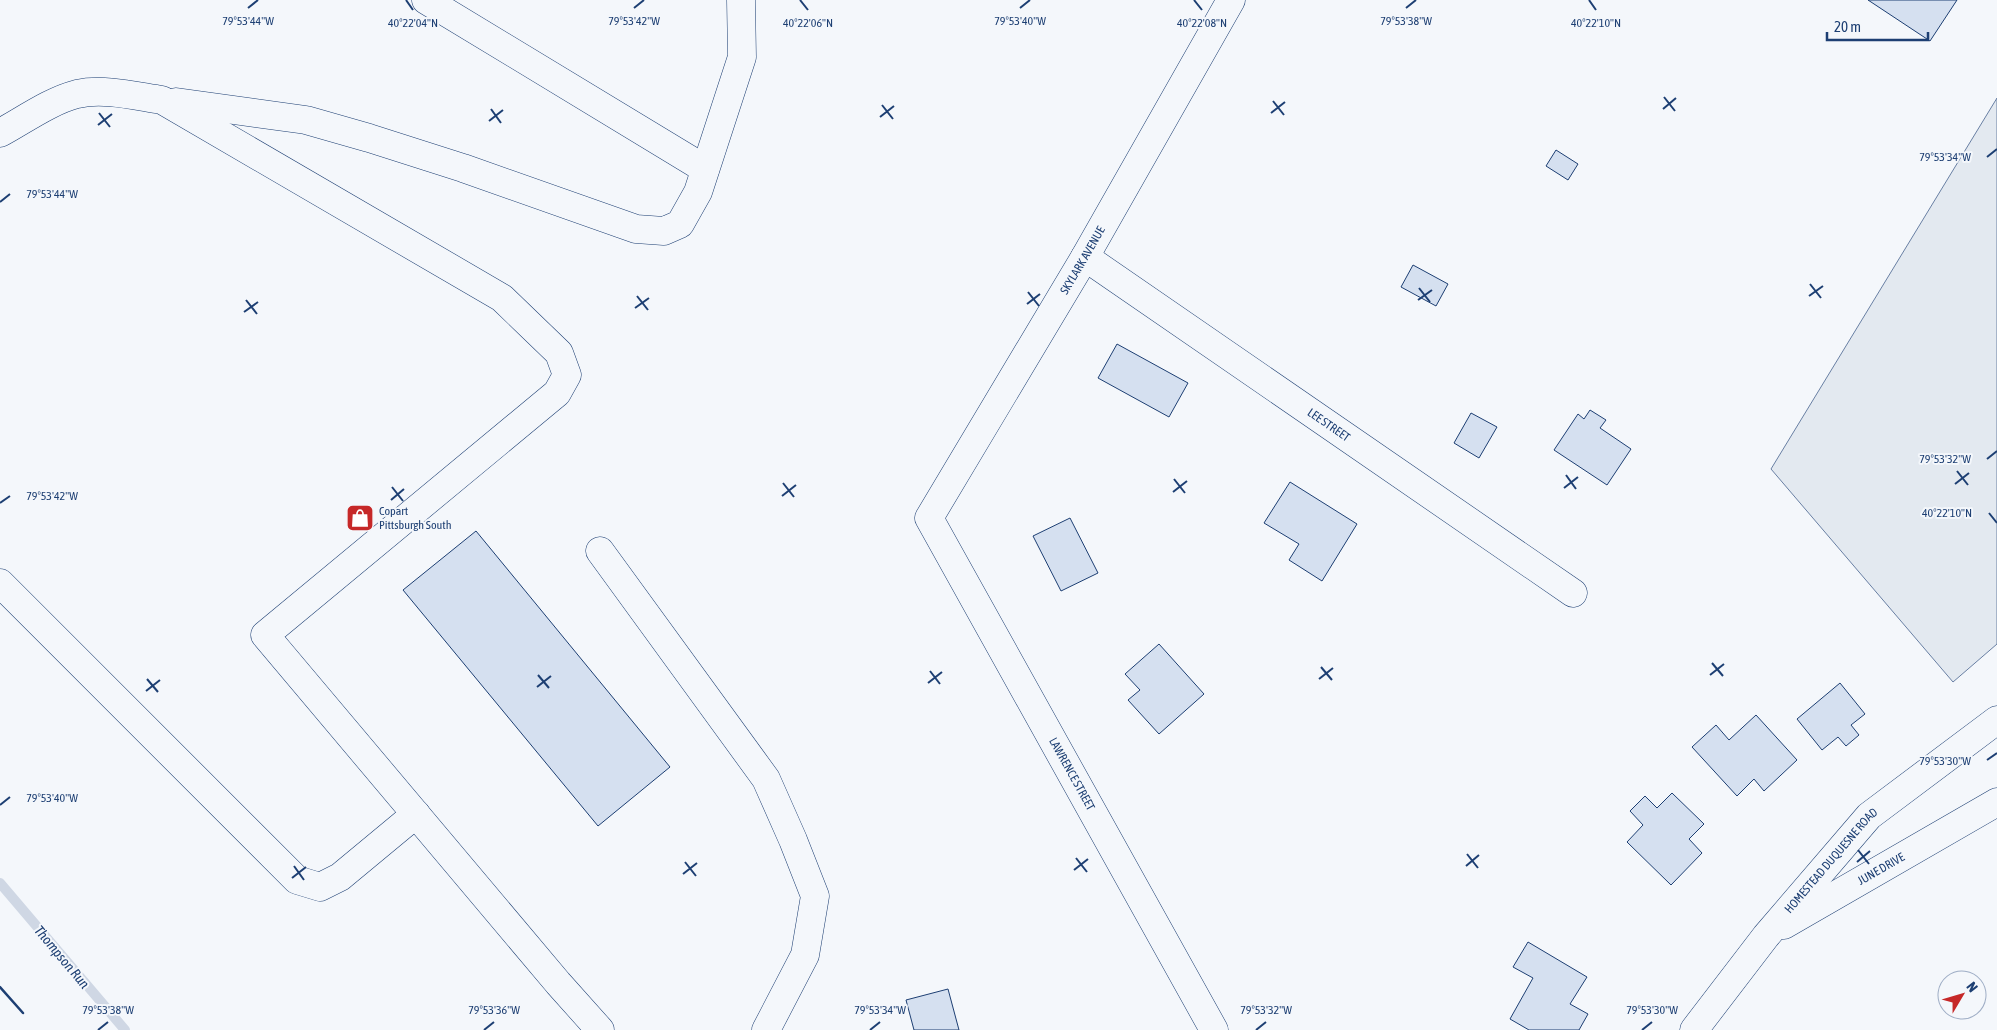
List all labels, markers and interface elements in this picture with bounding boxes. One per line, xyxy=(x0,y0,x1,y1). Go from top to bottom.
scale bar xyxy=(1827,10,1928,42)
text: 79°53'44"W xyxy=(222,14,274,28)
text: 79°53'42"W xyxy=(608,14,660,28)
text: 79°53'40"W xyxy=(994,14,1046,28)
text: 79°53'38"W xyxy=(1380,14,1432,28)
text: 40°22'04"N xyxy=(388,16,438,30)
text: 40°22'06"N xyxy=(783,16,833,30)
text: 40°22'08"N xyxy=(1177,16,1227,30)
text: 40°22'10"N xyxy=(1571,16,1621,30)
text: 20 m xyxy=(1834,18,1861,35)
text: 79°53'34"W xyxy=(1919,150,1971,164)
text: 79°53'44"W xyxy=(26,187,78,201)
street label: SKYLARK AVENUE xyxy=(1057,224,1108,297)
street label: LEE STREET xyxy=(1305,405,1353,445)
text: 79°53'32"W xyxy=(1919,452,1971,466)
text: 79°53'42"W xyxy=(26,489,78,503)
shop icon: Copart Pittsburgh South xyxy=(345,503,375,533)
place label: Copart Pittsburgh South xyxy=(379,504,452,532)
text: 40°22'10"N xyxy=(1922,506,1972,520)
street label: LAWRENCE STREET xyxy=(1046,735,1098,814)
text: 79°53'30"W xyxy=(1919,754,1971,768)
text: 79°53'40"W xyxy=(26,791,78,805)
street label: HOMESTEAD DUQUESNE ROAD xyxy=(1782,805,1880,916)
street label: JUNE DRIVE xyxy=(1855,850,1907,888)
water label: Thompson Run xyxy=(31,922,93,992)
north arrow xyxy=(1937,970,1987,1020)
text: N xyxy=(1963,979,1981,995)
text: 79°53'38"W xyxy=(82,1003,134,1017)
text: 79°53'36"W xyxy=(468,1003,520,1017)
text: 79°53'34"W xyxy=(854,1003,906,1017)
text: 79°53'32"W xyxy=(1240,1003,1292,1017)
text: 79°53'30"W xyxy=(1626,1003,1678,1017)

